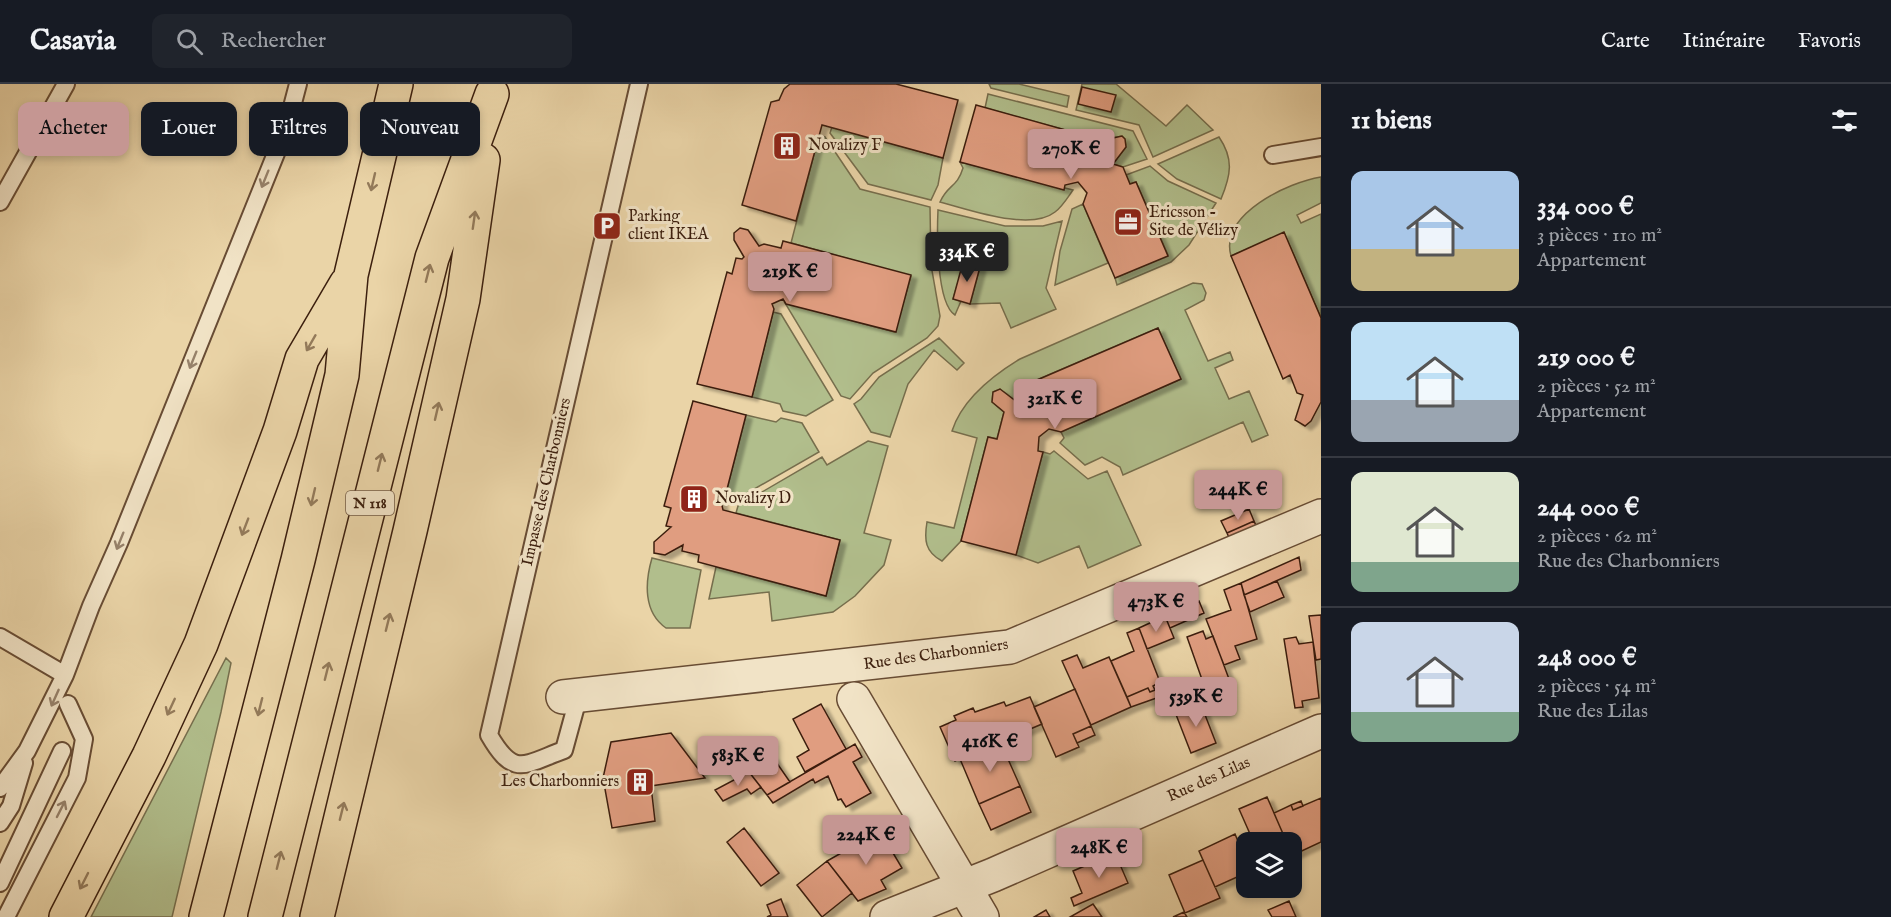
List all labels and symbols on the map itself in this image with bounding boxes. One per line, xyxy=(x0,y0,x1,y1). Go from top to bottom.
pin: 270K € xyxy=(1022,129,1120,180)
building icon: Novalizy F xyxy=(771,130,803,162)
place label: Novalizy F xyxy=(808,136,881,156)
one-way arrow xyxy=(259,169,270,188)
one-way arrow xyxy=(367,172,378,191)
place label: Ericsson - Site de Vélizy xyxy=(1149,203,1238,241)
office icon: Ericsson - Site de Vélizy xyxy=(1112,206,1144,238)
place label: Parking client IKEA xyxy=(628,207,710,245)
parking icon: Parking client IKEA xyxy=(591,210,623,242)
one-way arrow xyxy=(469,211,480,230)
pin: 334K € xyxy=(918,232,1016,283)
pin: 219K € xyxy=(741,252,839,303)
one-way arrow xyxy=(423,264,435,283)
one-way arrow xyxy=(305,334,316,352)
one-way arrow xyxy=(187,350,198,369)
pin: 321K € xyxy=(1006,379,1104,430)
street label: Impasse des Charbonniers xyxy=(518,396,576,568)
one-way arrow xyxy=(432,402,444,421)
one-way arrow xyxy=(375,453,387,472)
pin: 244K € xyxy=(1189,470,1287,521)
building icon: Novalizy D xyxy=(678,483,710,515)
one-way arrow xyxy=(306,488,318,507)
place label: Novalizy D xyxy=(715,489,791,509)
road number: N 118 xyxy=(346,491,394,515)
one-way arrow xyxy=(239,517,250,535)
one-way arrow xyxy=(114,531,125,550)
pin: 473K € xyxy=(1107,582,1205,633)
one-way arrow xyxy=(383,613,395,632)
street label: Rue des Charbonniers xyxy=(862,635,1010,675)
one-way arrow xyxy=(322,662,333,681)
pin: 539K € xyxy=(1147,677,1245,728)
one-way arrow xyxy=(49,689,60,707)
one-way arrow xyxy=(165,697,177,715)
one-way arrow xyxy=(254,697,266,716)
pin: 416K € xyxy=(941,722,1039,773)
pin: 583K € xyxy=(689,736,787,787)
street label: Rue des Lilas xyxy=(1164,753,1254,807)
building icon: Les Charbonniers xyxy=(624,766,656,798)
place label: Les Charbonniers xyxy=(501,772,619,792)
one-way arrow xyxy=(56,800,68,818)
one-way arrow xyxy=(337,802,349,821)
pin: 224K € xyxy=(817,815,915,866)
pin: 248K € xyxy=(1050,828,1148,879)
one-way arrow xyxy=(274,851,285,870)
one-way arrow xyxy=(78,872,89,890)

